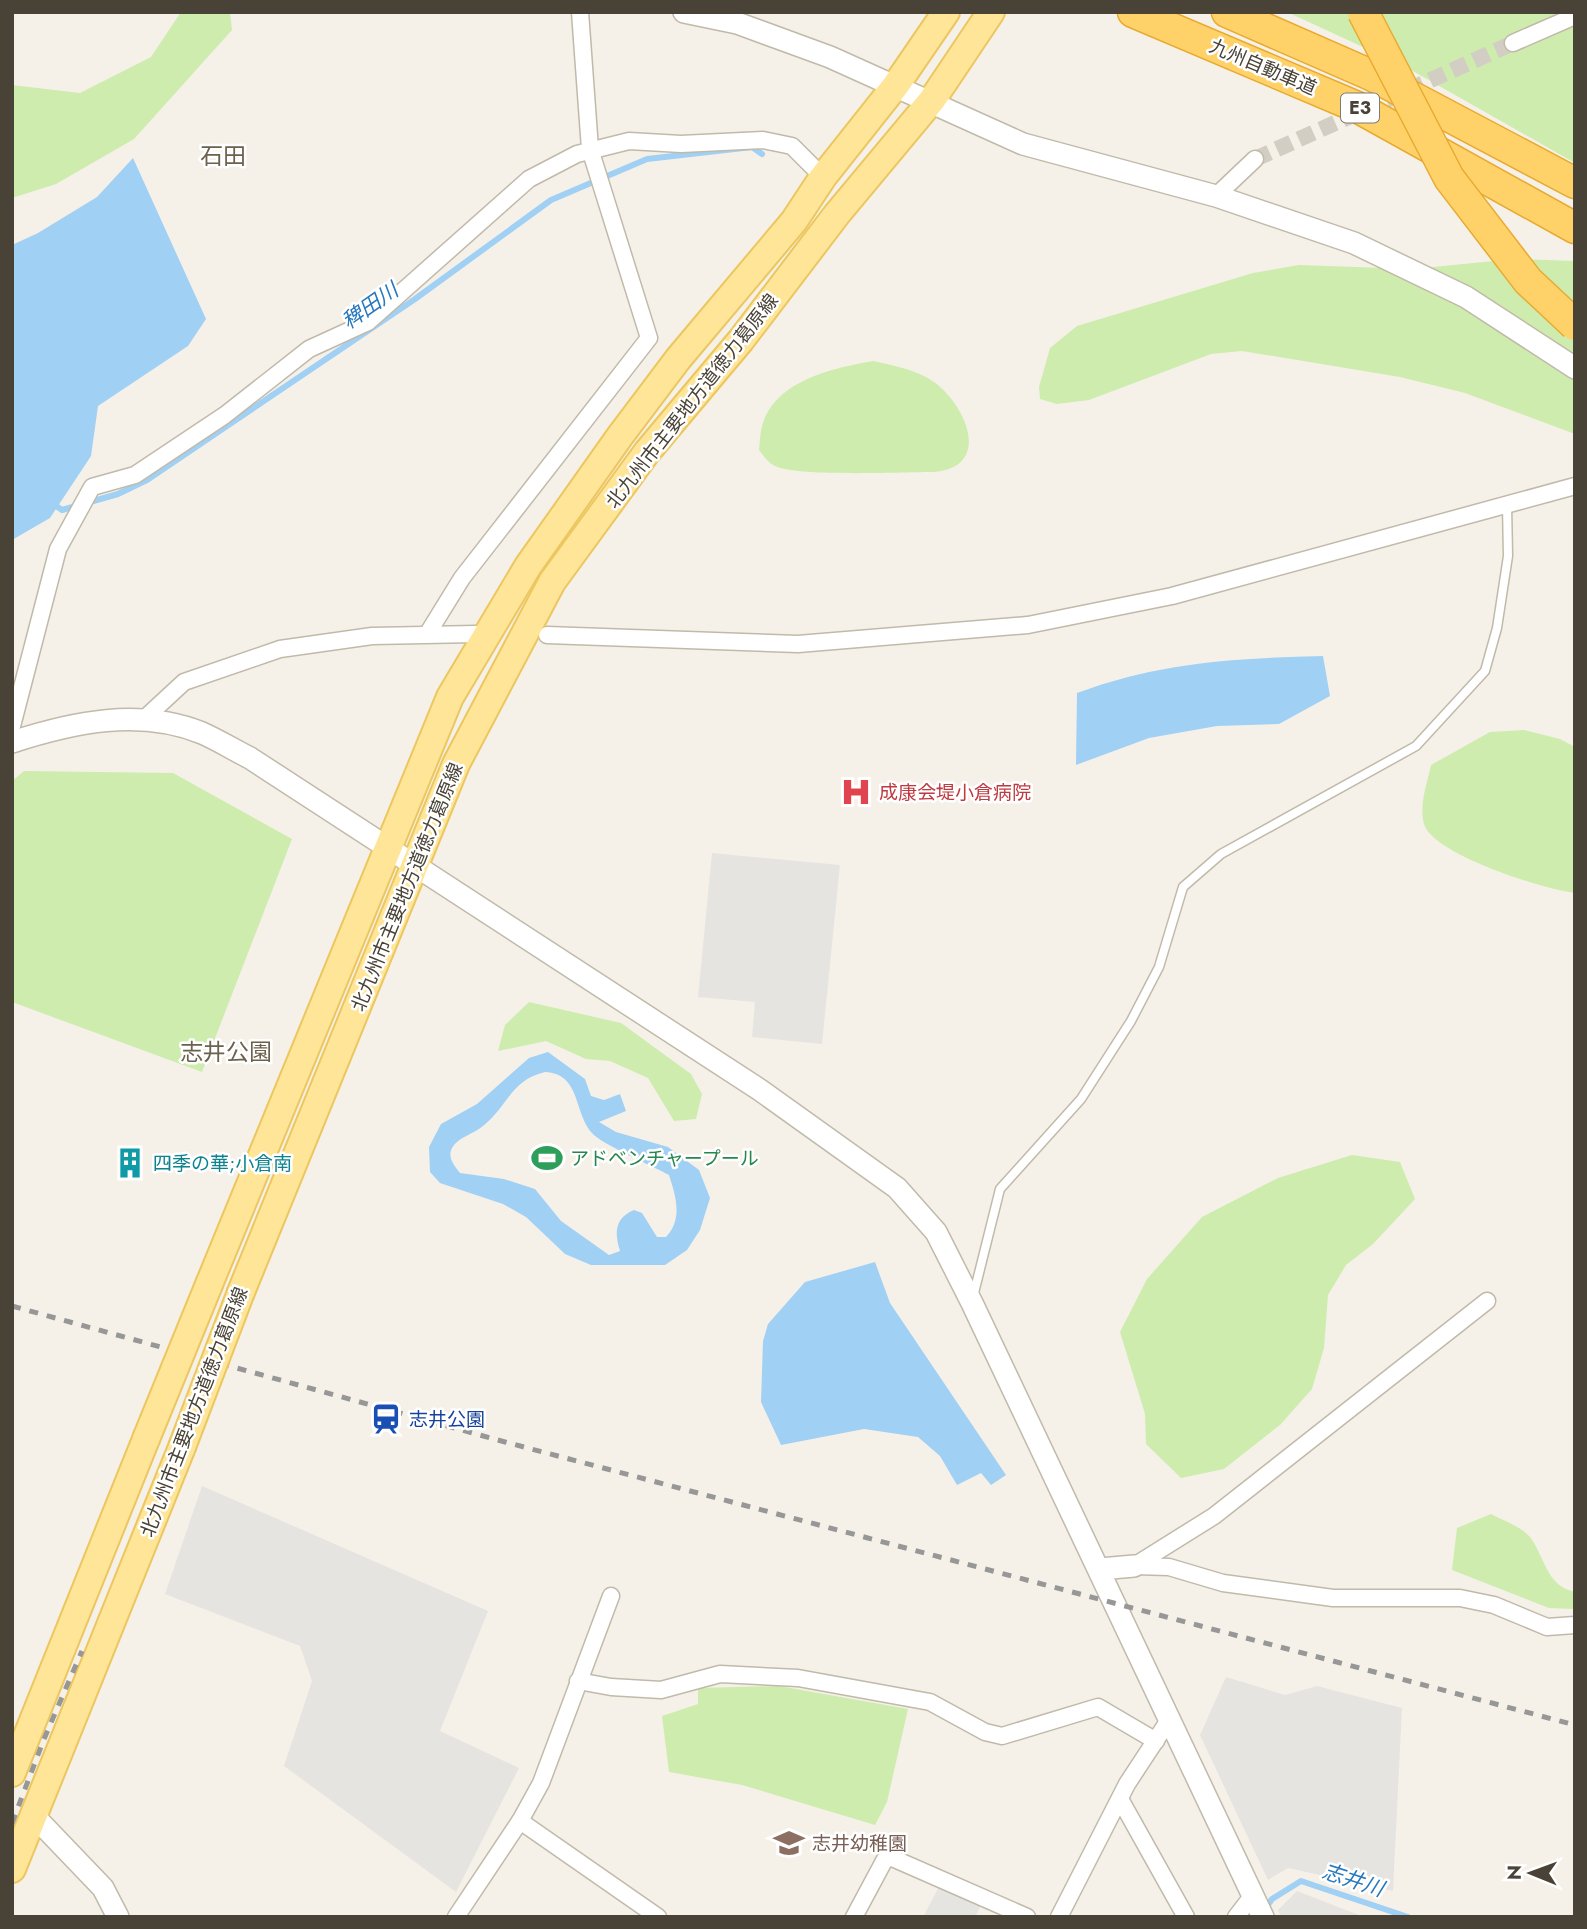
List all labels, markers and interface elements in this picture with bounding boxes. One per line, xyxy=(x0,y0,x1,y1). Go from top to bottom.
street label: 九州自動車道 xyxy=(1205,32,1321,102)
road number: E3 xyxy=(1341,94,1379,122)
district label: 石田 xyxy=(200,139,246,173)
water label: 稗田川 xyxy=(336,274,406,336)
street label: 北九州市主要地方道徳力葛原線 xyxy=(599,288,785,514)
street label: 北九州市主要地方道徳力葛原線 xyxy=(345,759,469,1015)
hospital icon: 成康会堤小倉病院 xyxy=(839,775,873,809)
place label: 成康会堤小倉病院 xyxy=(879,779,1031,806)
district label: 志井公園 xyxy=(180,1035,272,1069)
sports icon: アドベンチャープール xyxy=(530,1141,564,1175)
place label: アドベンチャープール xyxy=(570,1145,759,1172)
building icon: 四季の華;小倉南 xyxy=(113,1146,147,1180)
place label: 四季の華;小倉南 xyxy=(153,1150,292,1177)
street label: 北九州市主要地方道徳力葛原線 xyxy=(134,1283,254,1541)
station icon: 志井公園 xyxy=(369,1402,403,1436)
place label: 志井公園 xyxy=(409,1406,485,1433)
school or university icon: 志井幼稚園 xyxy=(772,1826,806,1860)
place label: 志井幼稚園 xyxy=(812,1830,907,1857)
north arrow xyxy=(1496,1838,1566,1908)
water label: 志井川 xyxy=(1318,1856,1389,1905)
text: N xyxy=(1501,1865,1528,1880)

